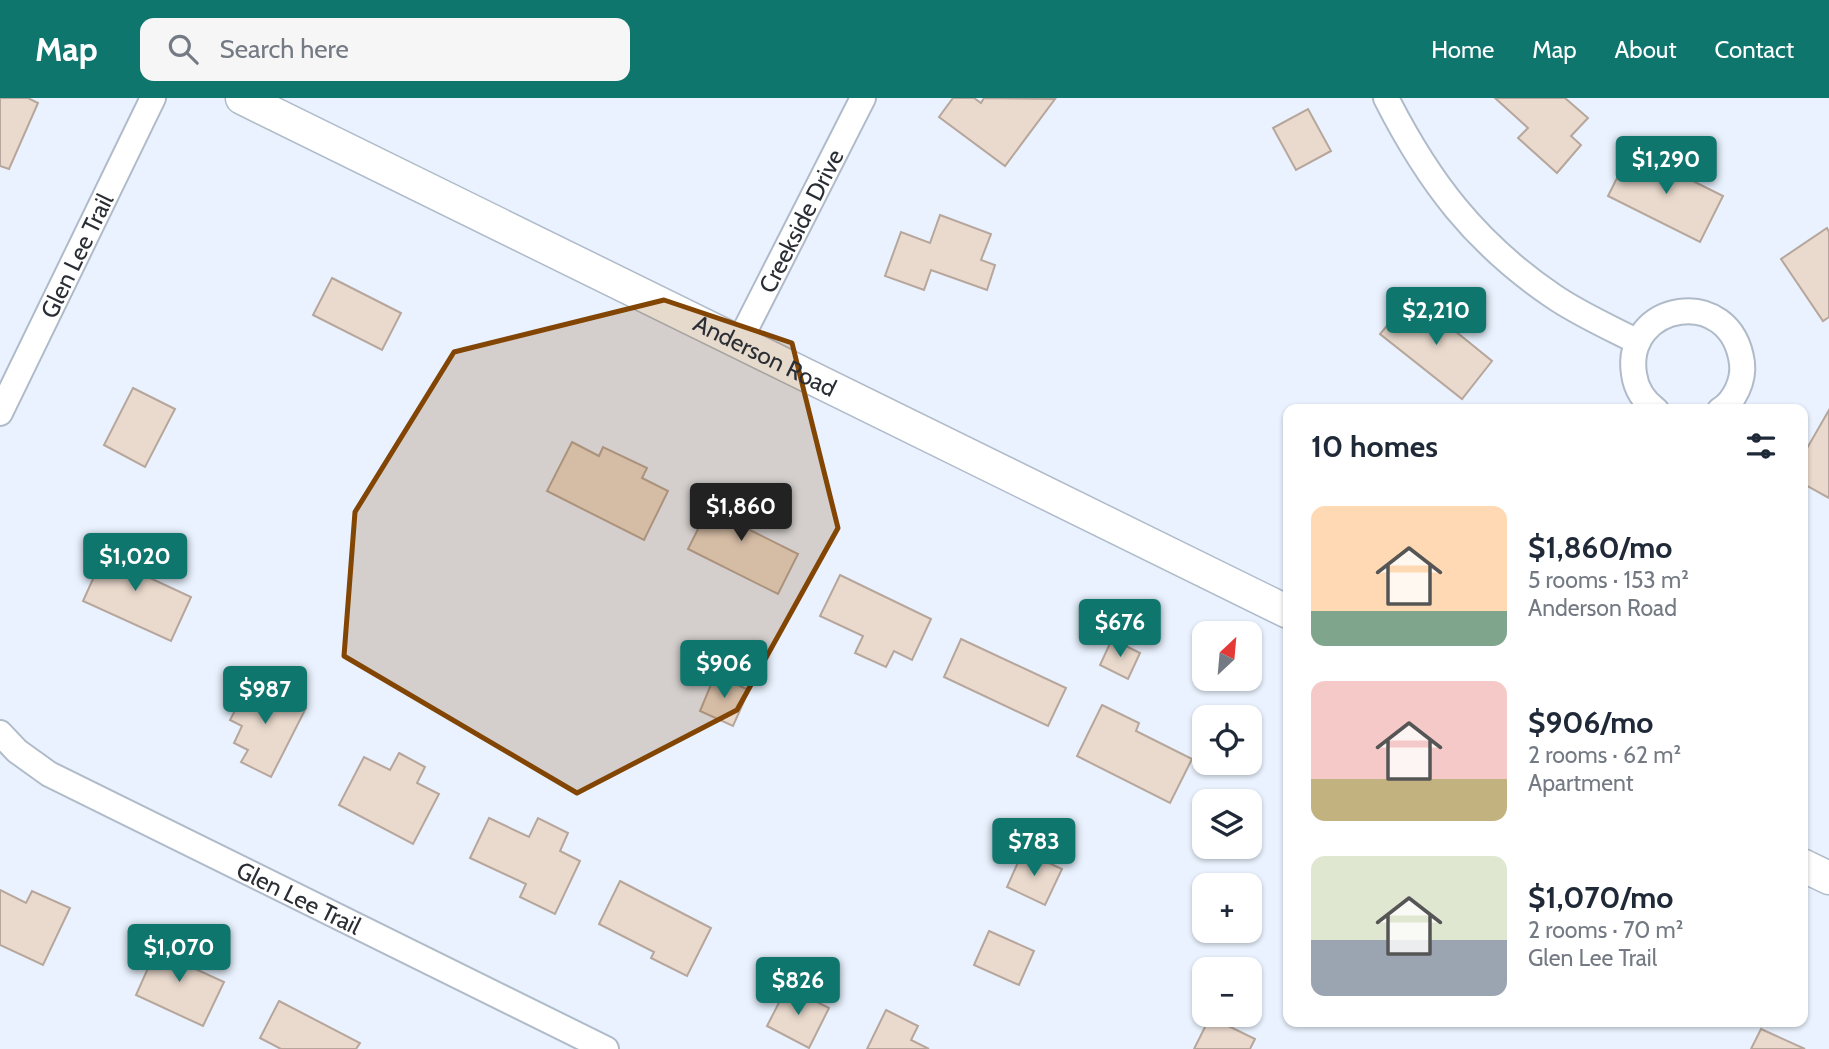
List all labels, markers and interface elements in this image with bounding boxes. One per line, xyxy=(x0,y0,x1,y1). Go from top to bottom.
search box xyxy=(140,18,630,81)
text: Map xyxy=(35,29,98,69)
icon: search xyxy=(164,30,202,68)
text: Search here xyxy=(220,33,349,65)
text: Home xyxy=(1431,35,1494,64)
text: Map xyxy=(1532,35,1577,64)
text: About xyxy=(1615,35,1677,64)
text: Contact xyxy=(1715,35,1794,64)
pin: $1,290 xyxy=(1609,136,1723,196)
street label: Creekside Drive xyxy=(752,144,849,297)
text: $1,290 xyxy=(1632,145,1700,173)
street label: Glen Lee Trail xyxy=(34,188,119,323)
pin: $2,210 xyxy=(1379,288,1493,347)
text: $2,210 xyxy=(1402,296,1470,324)
street label: Anderson Road xyxy=(689,308,841,402)
icon: filters xyxy=(1742,427,1780,465)
text: 10 homes xyxy=(1311,428,1438,465)
pin: $1,860 xyxy=(684,484,798,543)
text: $1,860 xyxy=(706,492,776,520)
text: $1,860/mo xyxy=(1528,529,1672,566)
pin: $1,020 xyxy=(78,533,192,593)
icon: home xyxy=(1367,534,1451,618)
text: $1,020 xyxy=(99,542,171,570)
text: 5 rooms · 153 m² xyxy=(1528,566,1689,594)
text: Anderson Road xyxy=(1528,594,1677,622)
pin: $676 xyxy=(1079,600,1161,659)
text: $676 xyxy=(1095,608,1145,636)
north arrow xyxy=(1192,621,1262,691)
map controls xyxy=(1192,621,1262,1027)
pin: $906 xyxy=(683,640,765,700)
text: $906 xyxy=(696,649,752,677)
pin: $987 xyxy=(224,666,306,726)
text: $987 xyxy=(239,675,291,703)
text: $906/mo xyxy=(1528,704,1653,741)
button: locate xyxy=(1192,705,1262,775)
icon: home xyxy=(1367,709,1451,793)
text: 2 rooms · 62 m² xyxy=(1528,741,1681,769)
text: Apartment xyxy=(1528,769,1633,797)
button: layers xyxy=(1192,789,1262,859)
pin: $783 xyxy=(993,818,1075,878)
text: $783 xyxy=(1008,827,1060,855)
street label: Glen Lee Trail xyxy=(232,855,366,940)
button: + xyxy=(1192,873,1262,943)
text: $1,070/mo xyxy=(1528,879,1673,916)
icon: home xyxy=(1367,884,1451,968)
text: 2 rooms · 70 m² xyxy=(1528,916,1683,944)
pin: $1,070 xyxy=(122,924,236,984)
text: $1,070 xyxy=(144,933,214,961)
text: Glen Lee Trail xyxy=(1528,944,1657,972)
button: − xyxy=(1192,957,1262,1027)
pin: $826 xyxy=(757,958,839,1017)
text: $826 xyxy=(772,966,824,994)

